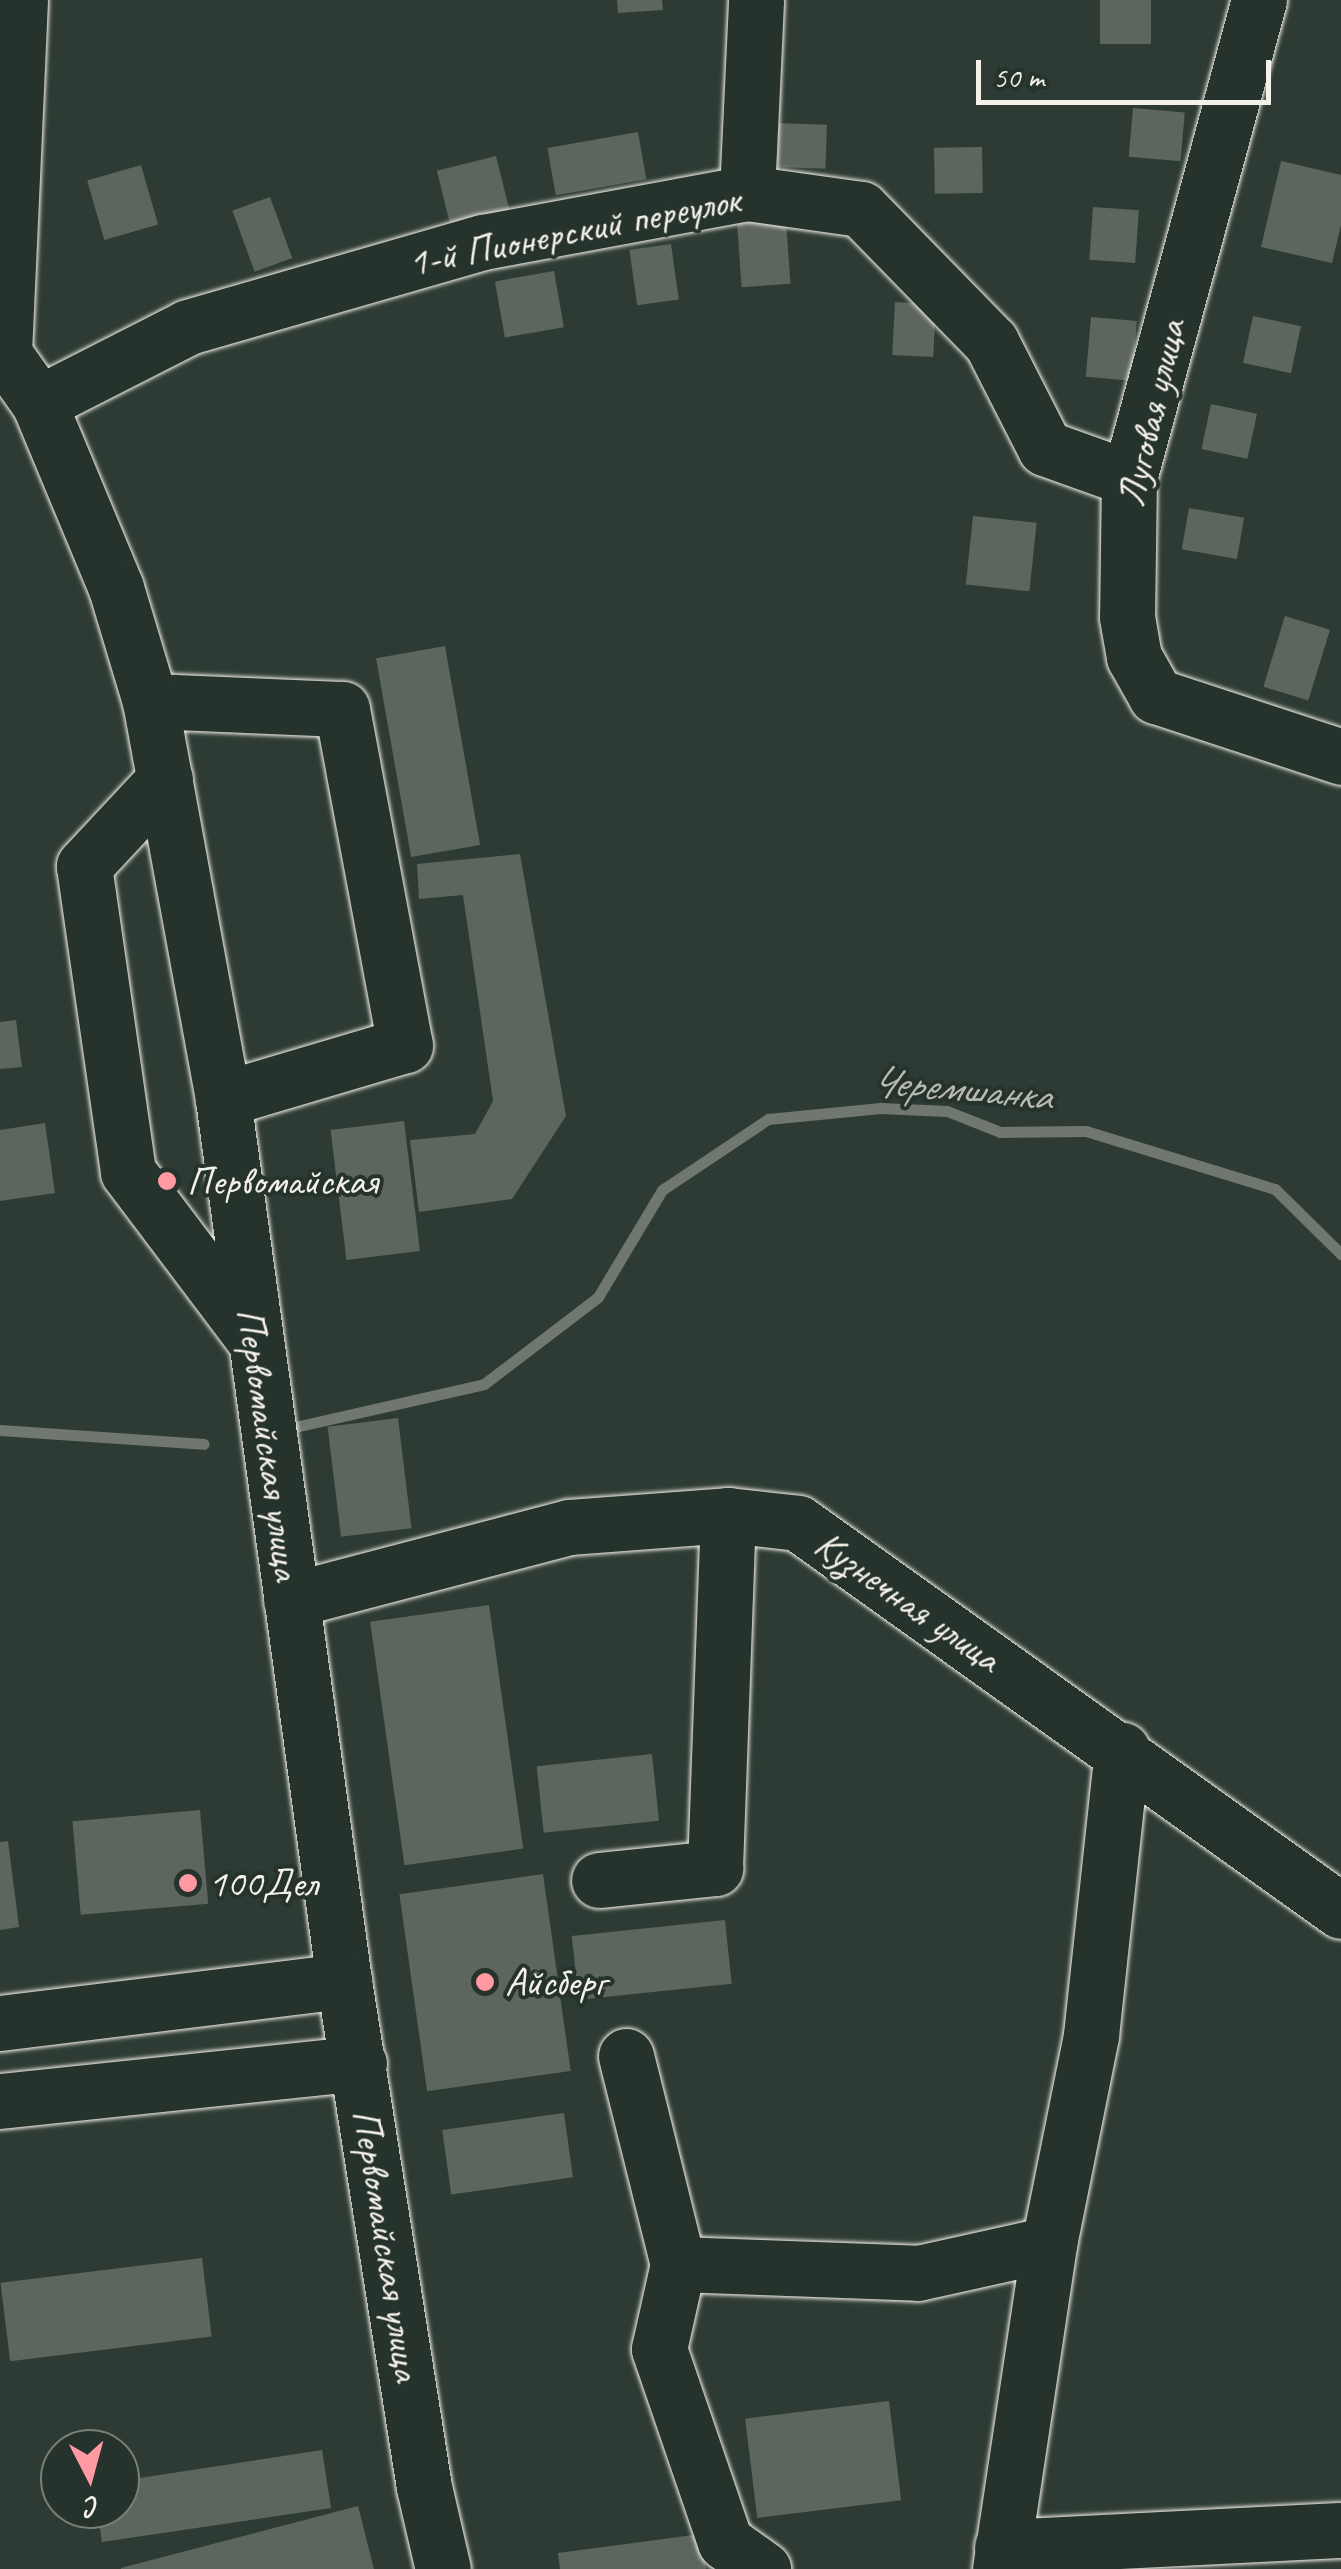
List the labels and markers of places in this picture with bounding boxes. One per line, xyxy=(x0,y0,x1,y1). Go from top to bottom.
place label: Первомайская xyxy=(187,1157,378,1205)
marker: Первомайская xyxy=(156,1170,178,1192)
place label: 100Дел xyxy=(208,1859,318,1907)
marker: 100Дел xyxy=(177,1872,199,1894)
place label: Айсберг xyxy=(505,1958,606,2006)
marker: Айсберг xyxy=(474,1971,496,1993)

